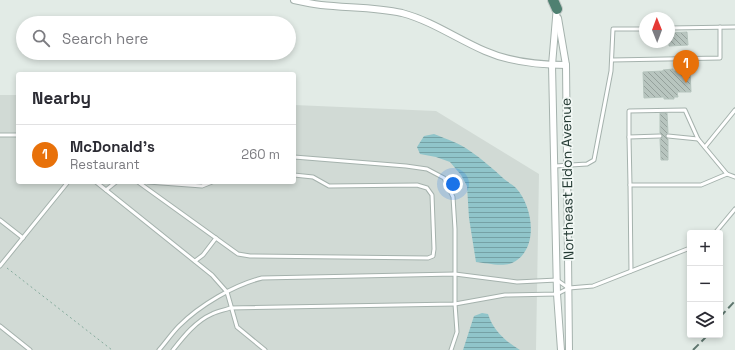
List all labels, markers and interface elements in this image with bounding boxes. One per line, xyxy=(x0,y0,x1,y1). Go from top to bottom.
north arrow xyxy=(639,12,675,48)
search box xyxy=(16,16,296,60)
icon: search xyxy=(30,27,52,49)
text: Search here xyxy=(62,29,148,48)
pin: 1 xyxy=(673,50,699,83)
text: Nearby xyxy=(32,87,91,109)
street label: Northeast Eldon Avenue xyxy=(557,98,577,260)
text: McDonald's xyxy=(70,137,155,156)
text: 1 xyxy=(42,146,48,163)
text: 260 m xyxy=(241,146,280,163)
text: Restaurant xyxy=(70,156,140,173)
your location xyxy=(443,174,463,194)
map controls xyxy=(687,230,723,338)
button: + xyxy=(687,230,723,266)
button: − xyxy=(687,266,723,302)
button: layers xyxy=(687,302,723,338)

